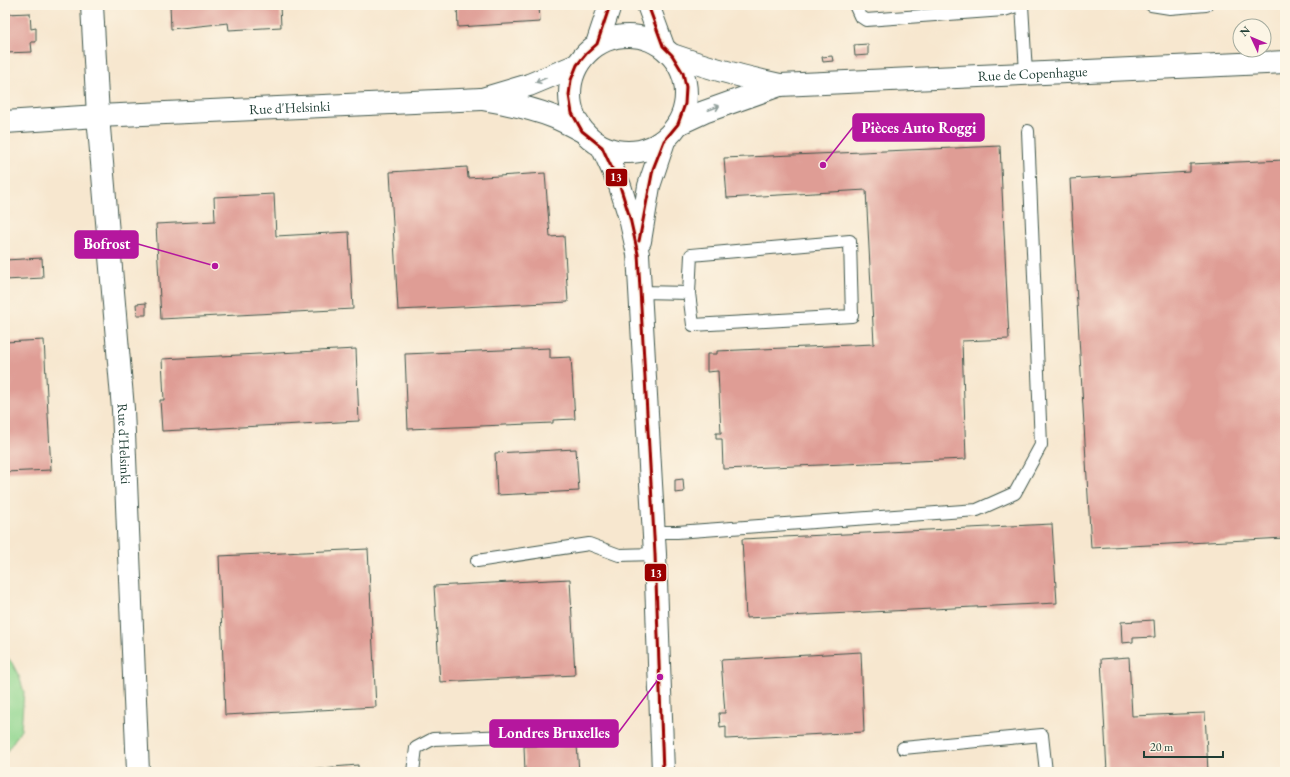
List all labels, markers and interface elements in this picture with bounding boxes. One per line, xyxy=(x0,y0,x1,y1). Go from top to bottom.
north arrow xyxy=(1232,18,1272,58)
text: N xyxy=(1237,23,1253,39)
street label: Rue de Copenhague xyxy=(977,62,1089,85)
one-way arrow xyxy=(536,77,548,84)
street label: Rue d'Helsinki xyxy=(249,97,331,118)
one-way arrow xyxy=(708,104,720,112)
callout: Pièces Auto Roggi xyxy=(853,114,984,141)
text: Pièces Auto Roggi xyxy=(861,118,977,137)
line badge: 13 xyxy=(605,168,628,187)
text: 13 xyxy=(610,170,622,184)
callout: Bofrost xyxy=(75,231,138,258)
text: Bofrost xyxy=(84,234,131,253)
street label: Rue d'Helsinki xyxy=(114,402,135,485)
line badge: 13 xyxy=(644,563,667,582)
text: 13 xyxy=(650,566,662,580)
callout: Londres Bruxelles xyxy=(490,720,618,747)
text: Londres Bruxelles xyxy=(498,723,610,742)
scale bar xyxy=(1144,733,1223,759)
text: 20 m xyxy=(1150,739,1174,755)

